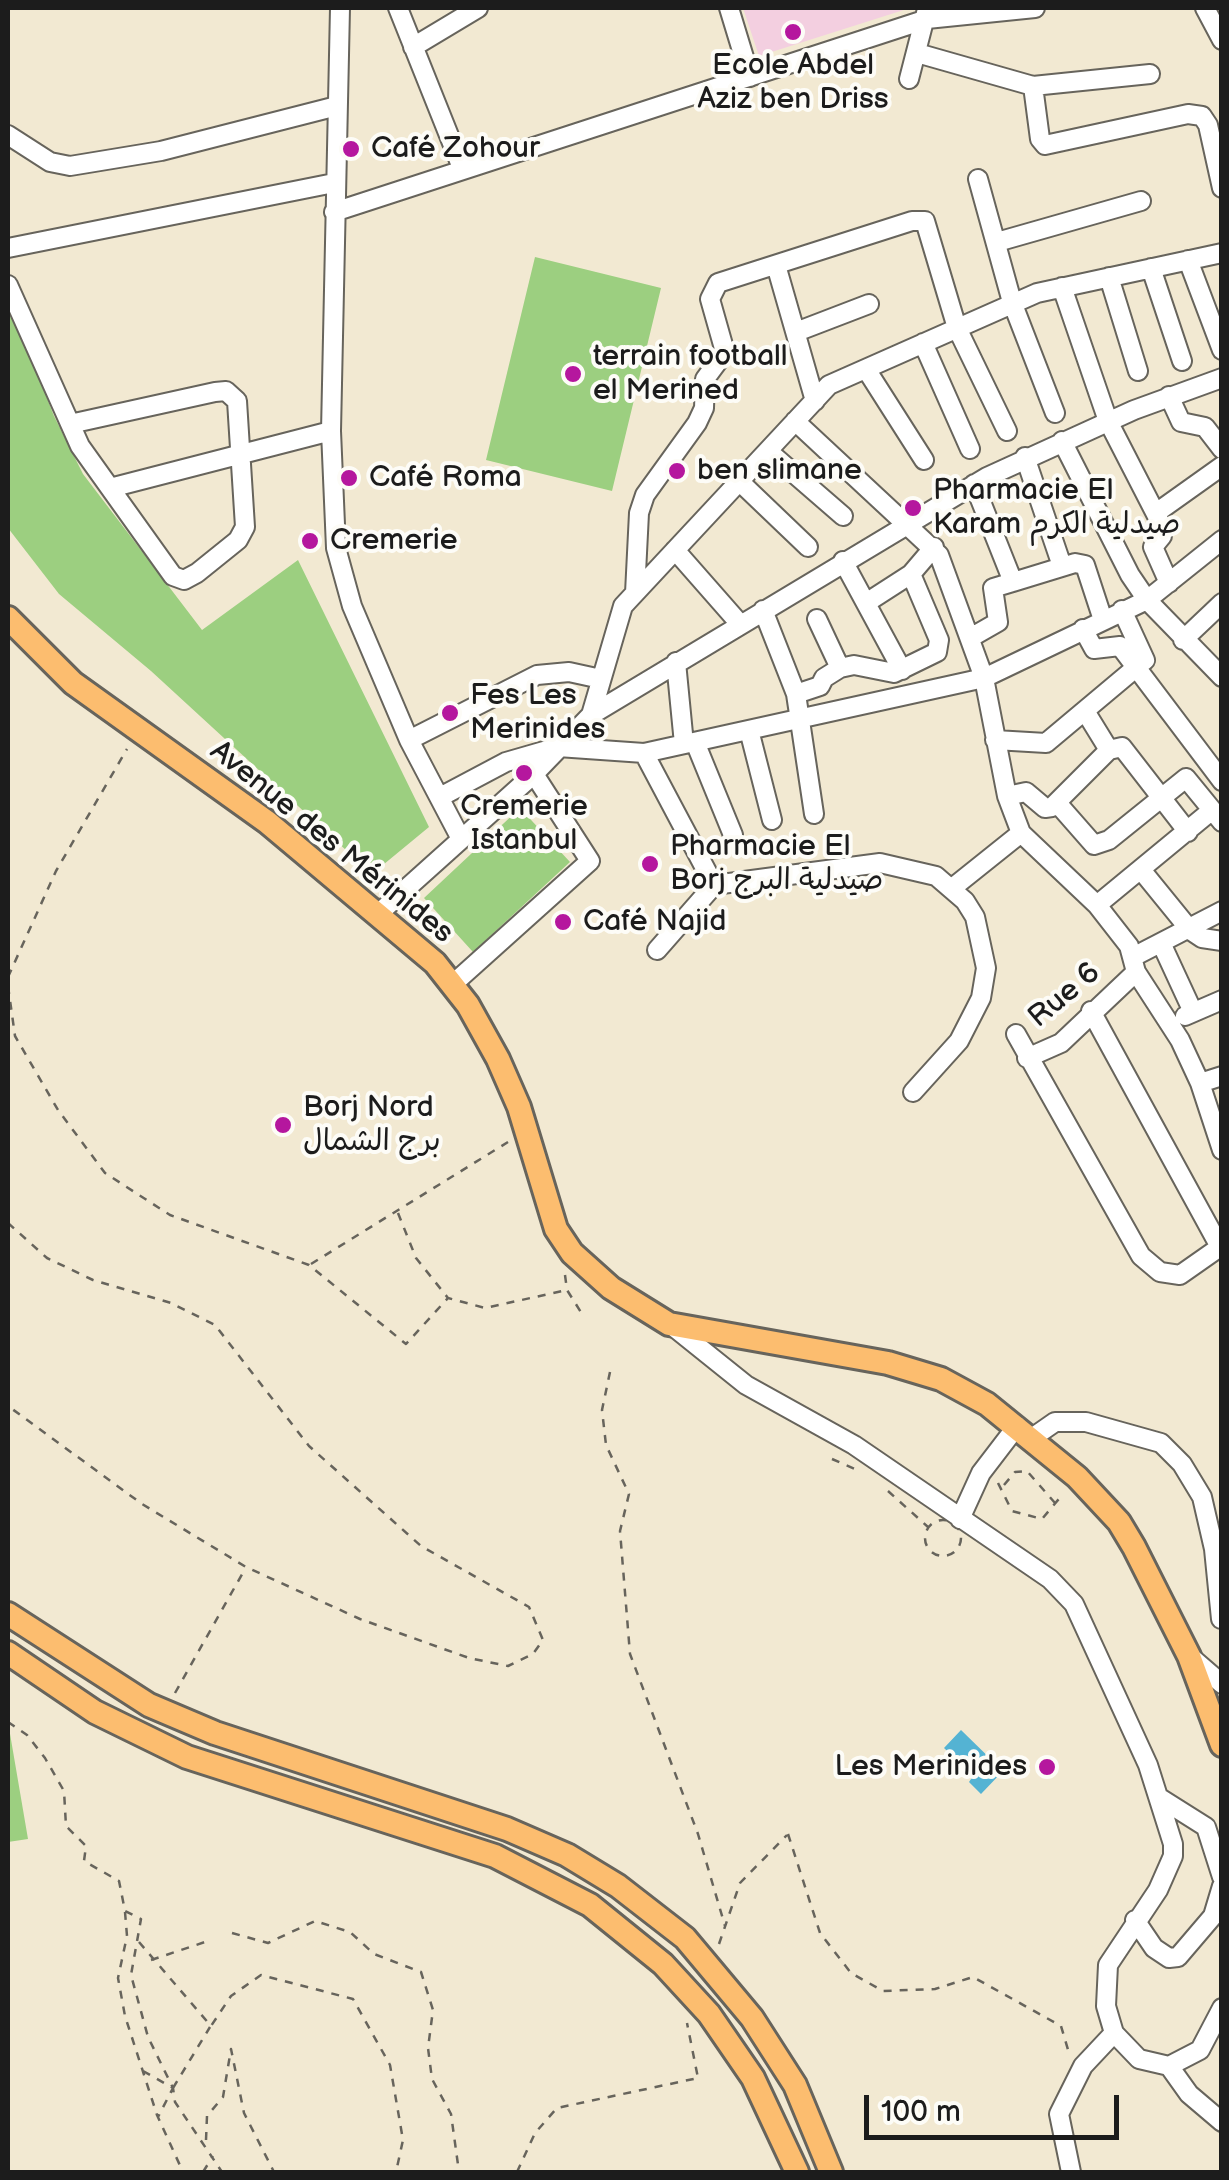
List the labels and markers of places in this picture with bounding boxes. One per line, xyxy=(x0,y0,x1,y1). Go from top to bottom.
marker: Ecole Abdel Aziz ben Driss xyxy=(782,21,804,43)
place label: Ecole Abdel Aziz ben Driss xyxy=(697,48,889,118)
place label: Café Zohour xyxy=(371,131,540,167)
marker: Café Zohour xyxy=(340,138,362,160)
place label: terrain football el Merined xyxy=(593,339,787,410)
marker: terrain football el Merined xyxy=(562,363,584,385)
place label: ben slimane xyxy=(697,453,862,489)
place label: Café Roma xyxy=(369,460,522,496)
marker: ben slimane xyxy=(666,460,688,482)
marker: Café Roma xyxy=(338,467,360,489)
place label: Pharmacie El Karam صيدلية الكرم xyxy=(933,473,1180,544)
marker: Pharmacie El Karam صيدلية الكرم xyxy=(902,497,924,519)
place label: Cremerie xyxy=(330,523,458,559)
marker: Cremerie xyxy=(299,530,321,552)
place label: Fes Les Merinides xyxy=(470,678,605,748)
marker: Fes Les Merinides xyxy=(439,702,461,724)
marker: Cremerie Istanbul xyxy=(513,762,535,784)
place label: Cremerie Istanbul xyxy=(460,789,588,860)
place label: Pharmacie El Borj صيدلية البرج xyxy=(670,829,883,900)
marker: Pharmacie El Borj صيدلية البرج xyxy=(639,853,661,875)
place label: Café Najid xyxy=(583,904,726,940)
marker: Café Najid xyxy=(552,911,574,933)
place label: Borj Nord برج الشمال xyxy=(303,1090,441,1160)
marker: Borj Nord برج الشمال xyxy=(272,1114,294,1136)
place label: Les Merinides xyxy=(835,1749,1027,1785)
marker: Les Merinides xyxy=(1036,1756,1058,1778)

